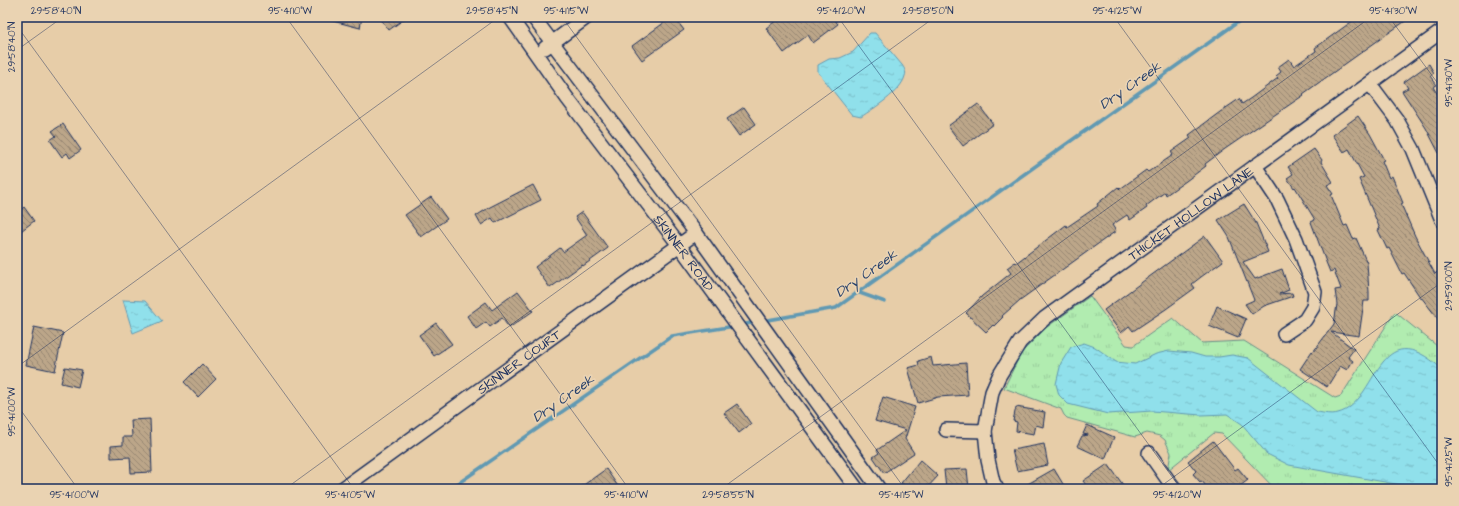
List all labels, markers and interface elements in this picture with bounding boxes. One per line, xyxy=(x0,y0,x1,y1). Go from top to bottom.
text: 29°58'40"N xyxy=(31,4,81,18)
text: 95°41'10"W xyxy=(268,4,313,18)
text: 29°58'45"N xyxy=(466,4,518,18)
text: 95°41'15"W xyxy=(544,4,589,18)
text: 95°41'20"W xyxy=(817,4,866,18)
text: 29°58'50"N xyxy=(903,4,953,18)
text: 95°41'25"W xyxy=(1092,4,1142,18)
text: 95°41'30"W xyxy=(1369,4,1418,18)
text: 29°58'40"N xyxy=(5,22,19,72)
water label: Dry Creek xyxy=(1096,57,1166,115)
text: 95°41'30"W xyxy=(1442,58,1456,107)
street label: THICKET HOLLOW LANE xyxy=(1125,162,1257,265)
street label: SKINNER ROAD xyxy=(649,211,718,296)
water label: Dry Creek xyxy=(832,245,902,303)
text: 29°59'00"N xyxy=(1442,261,1456,311)
street label: SKINNER COURT xyxy=(474,325,565,398)
water label: Dry Creek xyxy=(529,370,599,428)
text: 95°41'00"W xyxy=(5,387,19,437)
text: 95°41'25"W xyxy=(1442,437,1456,487)
text: 95°41'00"W xyxy=(49,488,99,502)
text: 95°41'05"W xyxy=(325,488,376,502)
text: 95°41'10"W xyxy=(604,488,649,502)
text: 29°58'55"N xyxy=(702,488,754,502)
text: 95°41'15"W xyxy=(879,488,924,502)
text: 95°41'20"W xyxy=(1153,488,1202,502)

